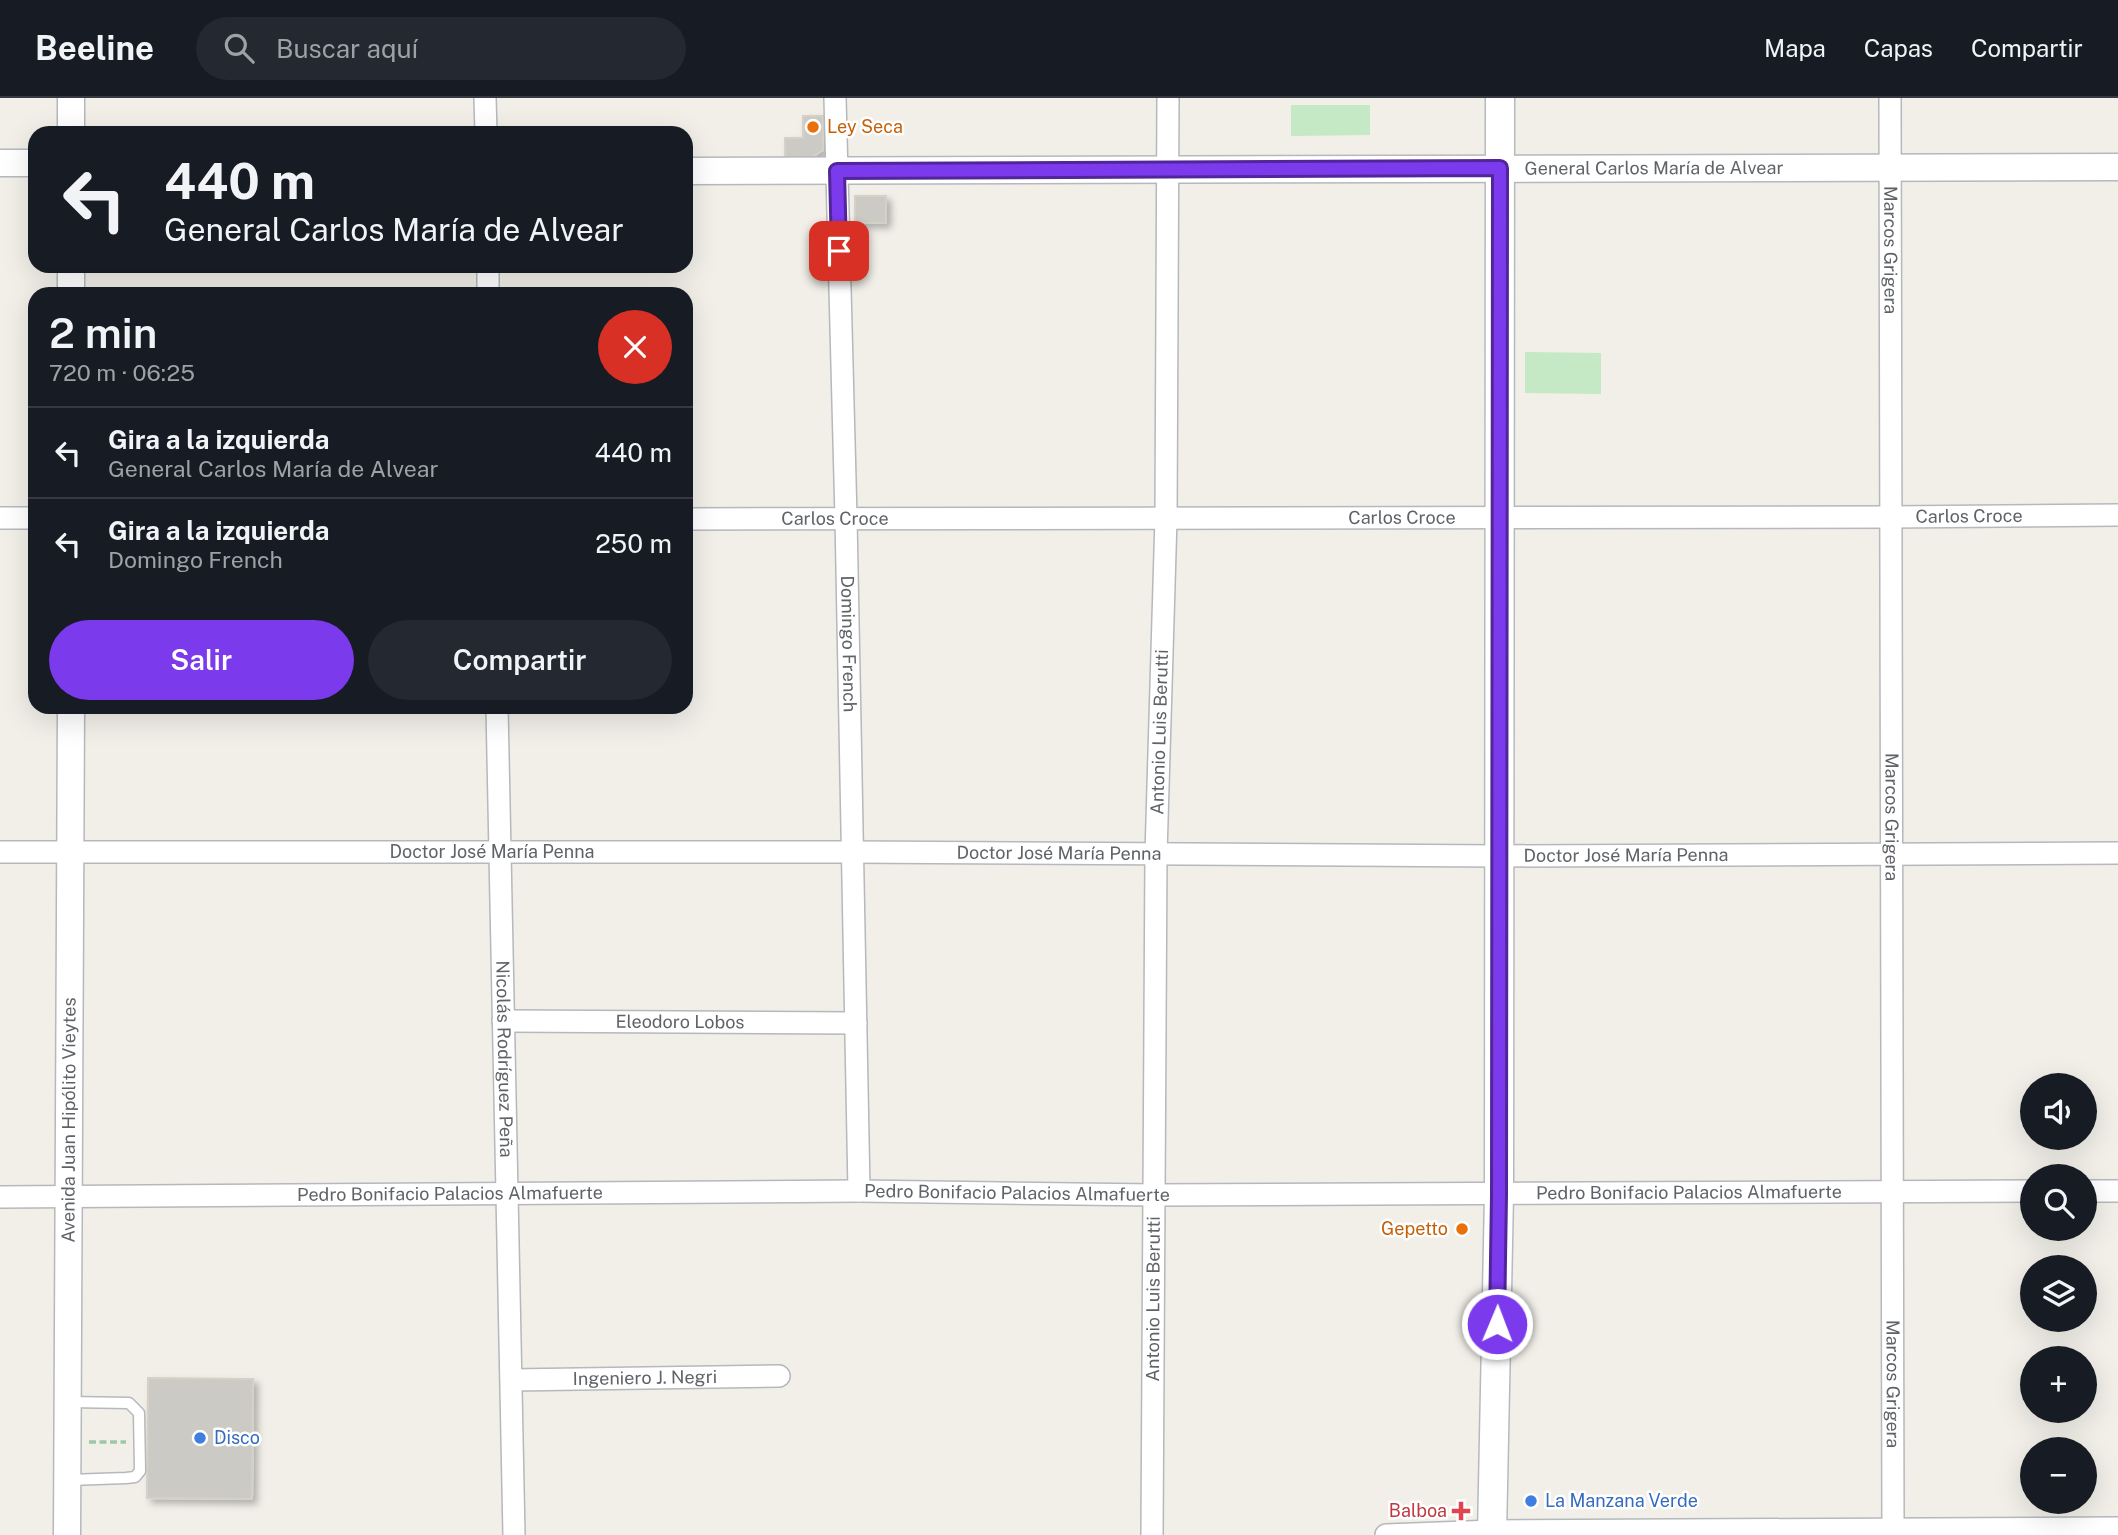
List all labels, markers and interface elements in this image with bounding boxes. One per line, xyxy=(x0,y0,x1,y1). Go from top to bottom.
search box xyxy=(196,17,686,80)
text: Beeline xyxy=(35,29,154,67)
icon: search xyxy=(220,29,258,67)
text: Buscar aquí xyxy=(276,33,418,64)
text: Mapa xyxy=(1764,34,1826,62)
text: Capas xyxy=(1864,34,1933,62)
text: Compartir xyxy=(1971,34,2083,62)
place label: Ley Seca xyxy=(827,116,903,137)
marker: Ley Seca xyxy=(805,119,821,135)
text: 440 m xyxy=(164,152,315,210)
icon: left xyxy=(49,154,140,245)
street label: General Carlos María de Alvear xyxy=(1525,157,1783,179)
street label: Marcos Grigera xyxy=(1880,186,1901,314)
text: General Carlos María de Alvear xyxy=(164,211,624,248)
pin xyxy=(809,221,869,281)
icon: arrive xyxy=(820,232,858,270)
text: 2 min xyxy=(49,308,157,357)
button: close xyxy=(598,310,672,384)
text: 720 m · 06:25 xyxy=(49,359,195,386)
text: Gira a la izquierda xyxy=(108,424,330,455)
icon: left xyxy=(49,434,87,472)
text: 440 m xyxy=(595,437,672,468)
text: General Carlos María de Alvear xyxy=(108,455,438,482)
street label: Carlos Croce xyxy=(1915,505,2023,527)
street label: Carlos Croce xyxy=(1348,507,1456,528)
street label: Carlos Croce xyxy=(781,508,889,529)
text: Gira a la izquierda xyxy=(108,515,330,546)
icon: left xyxy=(49,525,87,563)
text: 250 m xyxy=(595,528,672,559)
text: Domingo French xyxy=(108,546,283,573)
street label: Domingo French xyxy=(837,575,861,712)
button: Salir xyxy=(49,620,354,700)
button: Compartir xyxy=(368,620,672,700)
street label: Antonio Luis Berutti xyxy=(1146,649,1172,815)
street label: Marcos Grigera xyxy=(1881,753,1903,881)
street label: Doctor José María Penna xyxy=(390,841,594,862)
street label: Doctor José María Penna xyxy=(956,842,1162,864)
street label: Doctor José María Penna xyxy=(1523,844,1729,866)
street label: Nicolás Rodríguez Peña xyxy=(492,960,517,1158)
street label: Avenida Juan Hipólito Vieytes xyxy=(57,997,80,1243)
street label: Eleodoro Lobos xyxy=(616,1011,744,1032)
map controls xyxy=(2020,1073,2097,1514)
button: sound xyxy=(2020,1073,2097,1150)
button: search xyxy=(2020,1164,2097,1241)
street label: Pedro Bonifacio Palacios Almafuerte xyxy=(864,1180,1170,1205)
street label: Pedro Bonifacio Palacios Almafuerte xyxy=(1536,1181,1842,1203)
street label: Pedro Bonifacio Palacios Almafuerte xyxy=(297,1182,603,1205)
street label: Antonio Luis Berutti xyxy=(1142,1216,1164,1382)
place label: Gepetto xyxy=(1381,1218,1448,1239)
marker: Gepetto xyxy=(1454,1221,1470,1237)
button: layers xyxy=(2020,1255,2097,1332)
position arrow xyxy=(1460,1287,1534,1361)
street label: Marcos Grigera xyxy=(1883,1320,1904,1448)
button: + xyxy=(2020,1346,2097,1423)
street label: Ingeniero J. Negri xyxy=(573,1366,717,1389)
place label: Disco xyxy=(214,1427,260,1448)
marker: Disco xyxy=(192,1430,208,1446)
button: − xyxy=(2020,1437,2097,1514)
place label: La Manzana Verde xyxy=(1545,1490,1698,1511)
marker: La Manzana Verde xyxy=(1523,1493,1539,1509)
place label: Balboa xyxy=(1389,1500,1447,1521)
marker: Balboa xyxy=(1453,1503,1469,1519)

